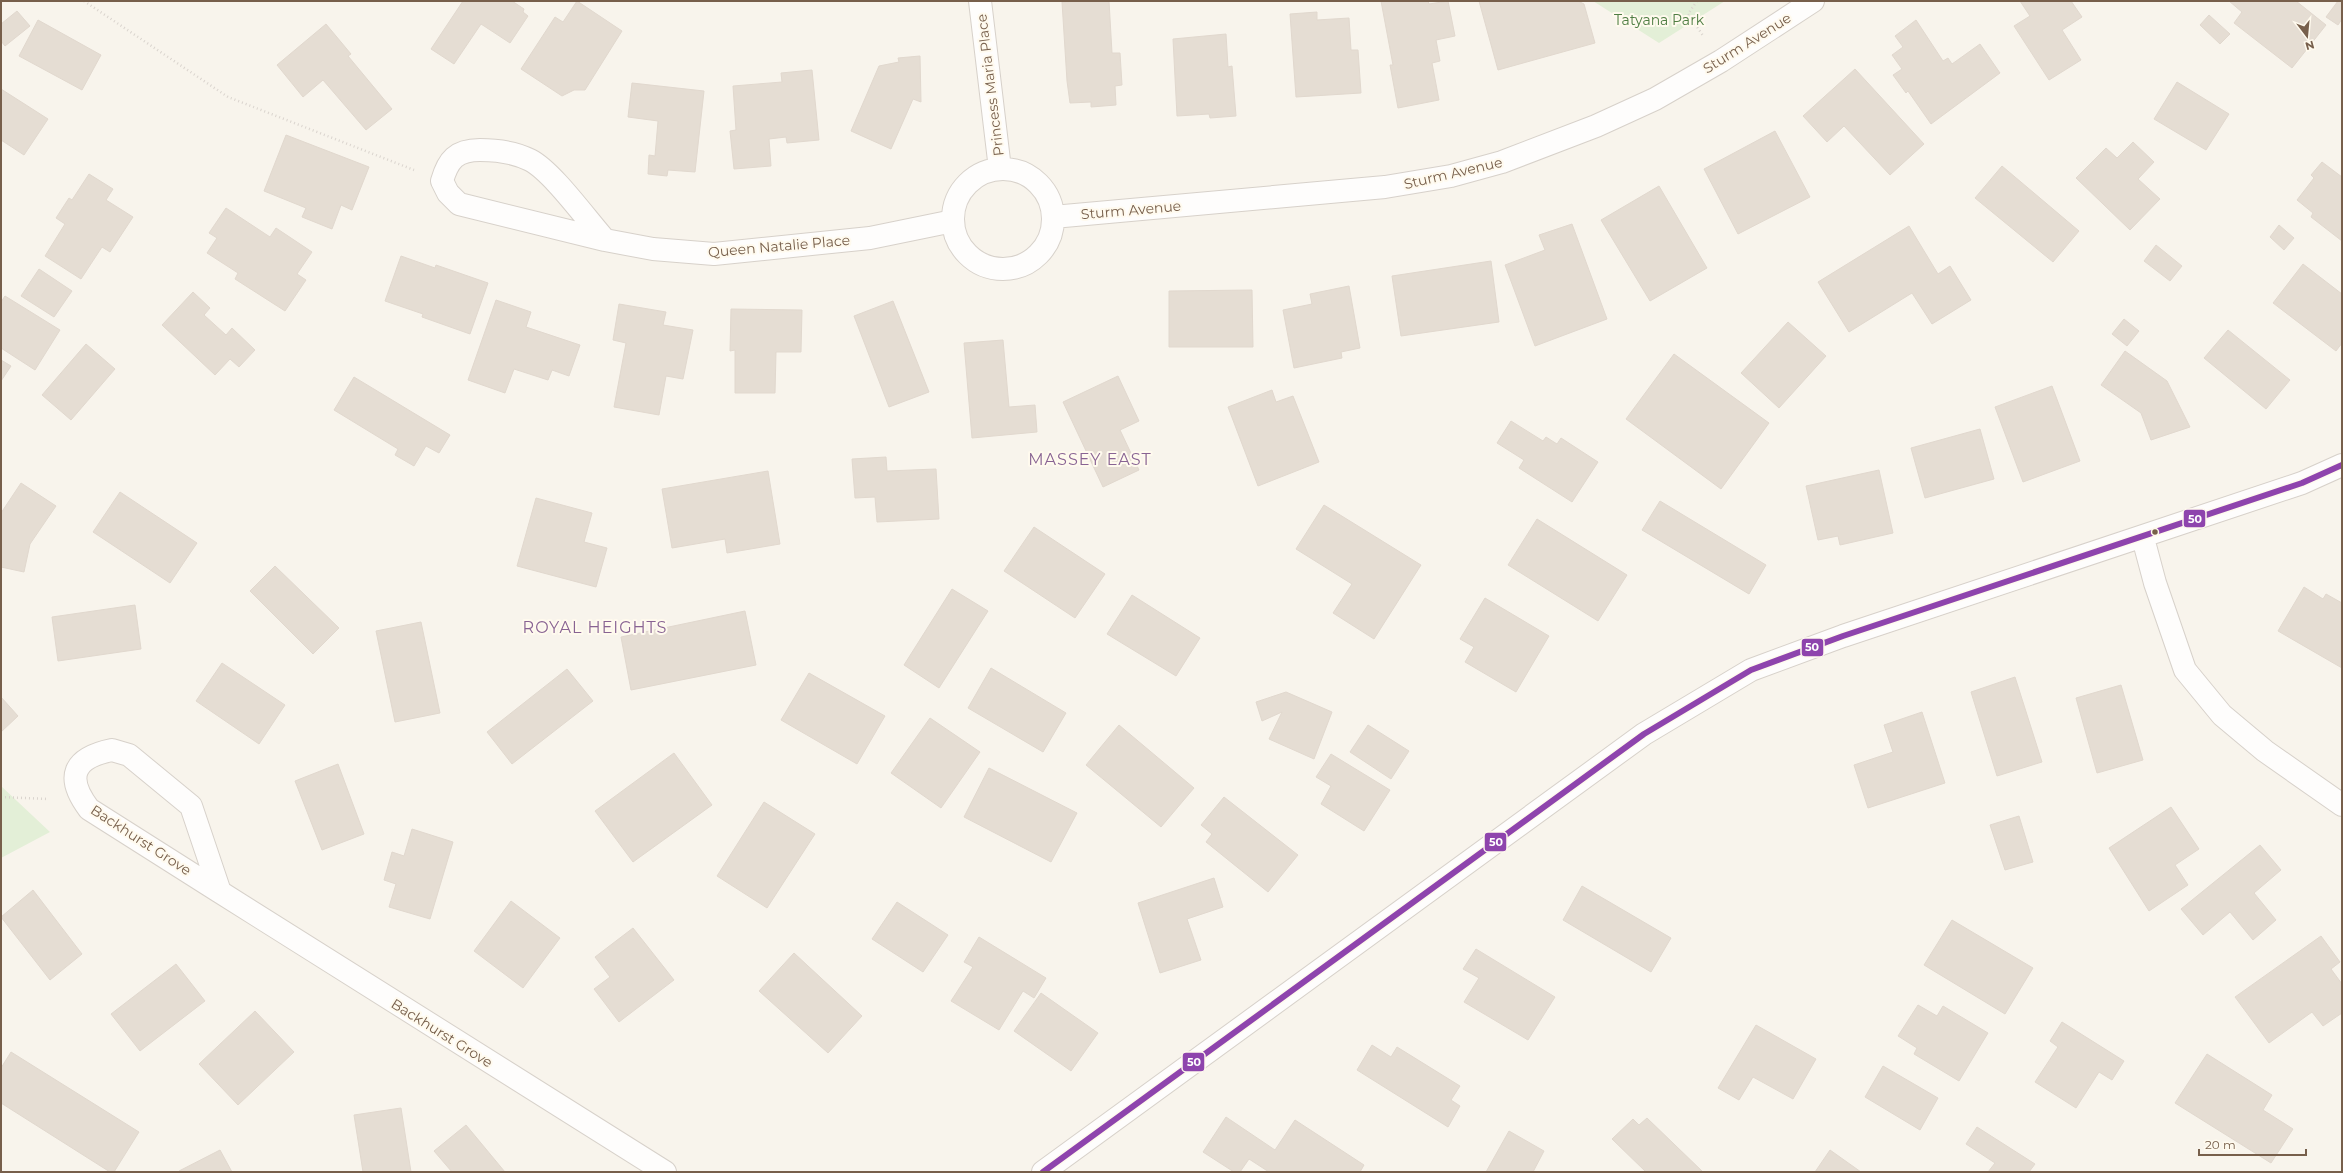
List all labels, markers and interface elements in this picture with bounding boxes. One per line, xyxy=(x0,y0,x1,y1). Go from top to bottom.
street label: Sturm Avenue xyxy=(1700,9,1794,77)
park label: Tatyana Park xyxy=(1614,11,1705,29)
street label: Princess Maria Place xyxy=(972,13,1008,157)
north arrow xyxy=(2287,16,2327,56)
text: N xyxy=(2304,38,2316,54)
street label: Sturm Avenue xyxy=(1402,153,1504,193)
street label: Sturm Avenue xyxy=(1080,197,1182,223)
street label: Queen Natalie Place xyxy=(707,231,851,261)
district label: MASSEY EAST xyxy=(1028,450,1152,469)
line badge: 50 xyxy=(2183,509,2206,528)
text: 50 xyxy=(2188,512,2203,526)
unlabelled marker xyxy=(2150,527,2160,537)
district label: ROYAL HEIGHTS xyxy=(523,618,667,637)
line badge: 50 xyxy=(1801,638,1824,657)
text: 50 xyxy=(1805,640,1820,654)
street label: Backhurst Grove xyxy=(87,801,195,879)
line badge: 50 xyxy=(1484,832,1507,852)
text: 50 xyxy=(1489,835,1504,849)
street label: Backhurst Grove xyxy=(388,995,496,1071)
line badge: 50 xyxy=(1182,1052,1205,1072)
text: 50 xyxy=(1187,1055,1202,1069)
scale bar xyxy=(2199,1131,2306,1157)
text: 20 m xyxy=(2205,1137,2236,1152)

